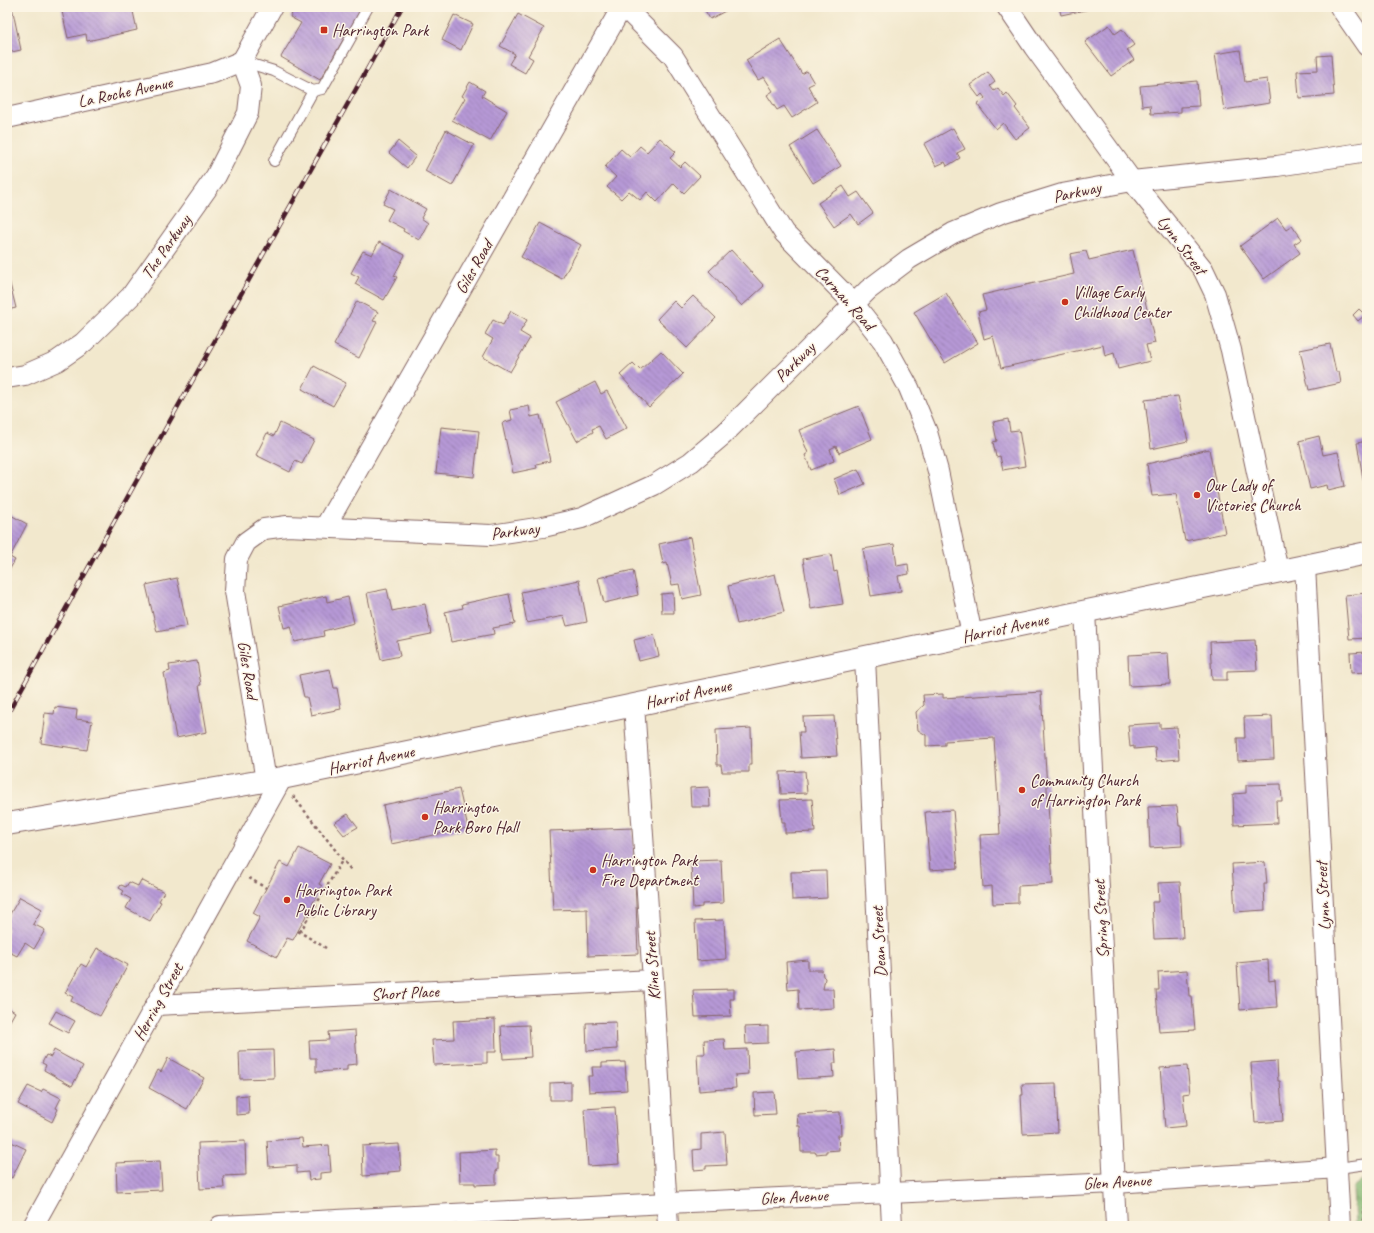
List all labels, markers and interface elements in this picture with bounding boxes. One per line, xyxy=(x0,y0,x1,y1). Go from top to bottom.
place label: Harrington Park xyxy=(332,20,430,41)
marker: Harrington Park xyxy=(319,25,329,35)
street label: La Roche Avenue xyxy=(76,71,175,112)
street label: Parkway xyxy=(1051,176,1104,207)
street label: The Parkway xyxy=(136,210,196,283)
street label: Lynn Street xyxy=(1153,211,1213,281)
street label: Giles Road xyxy=(450,234,499,298)
street label: Carman Road xyxy=(811,261,881,336)
place label: Village Early Childhood Center xyxy=(1073,282,1173,323)
marker: Village Early Childhood Center xyxy=(1060,297,1070,307)
street label: Parkway xyxy=(770,337,820,387)
place label: Our Lady of Victories Church xyxy=(1205,475,1302,516)
marker: Our Lady of Victories Church xyxy=(1192,490,1202,500)
street label: Parkway xyxy=(490,517,541,544)
street label: Harriot Avenue xyxy=(960,608,1051,647)
street label: Giles Road xyxy=(233,639,263,703)
street label: Harriot Avenue xyxy=(643,674,734,713)
street label: Harriot Avenue xyxy=(326,740,417,779)
place label: Community Church of Harrington Park xyxy=(1030,770,1142,811)
marker: Community Church of Harrington Park xyxy=(1017,785,1027,795)
place label: Harrington Park Boro Hall xyxy=(433,797,521,838)
marker: Harrington Park Boro Hall xyxy=(420,812,430,822)
place label: Harrington Park Fire Department xyxy=(601,850,700,891)
street label: Lynn Street xyxy=(1311,859,1335,931)
marker: Harrington Park Fire Department xyxy=(588,865,598,875)
street label: Spring Street xyxy=(1088,877,1114,959)
place label: Harrington Park Public Library xyxy=(295,880,393,921)
marker: Harrington Park Public Library xyxy=(282,895,292,905)
street label: Dean Street xyxy=(867,904,891,978)
street label: Kline Street xyxy=(639,929,665,1001)
street label: Herring Street xyxy=(128,958,189,1044)
street label: Short Place xyxy=(371,981,441,1005)
street label: Glen Avenue xyxy=(1083,1170,1153,1194)
street label: Glen Avenue xyxy=(760,1185,830,1209)

